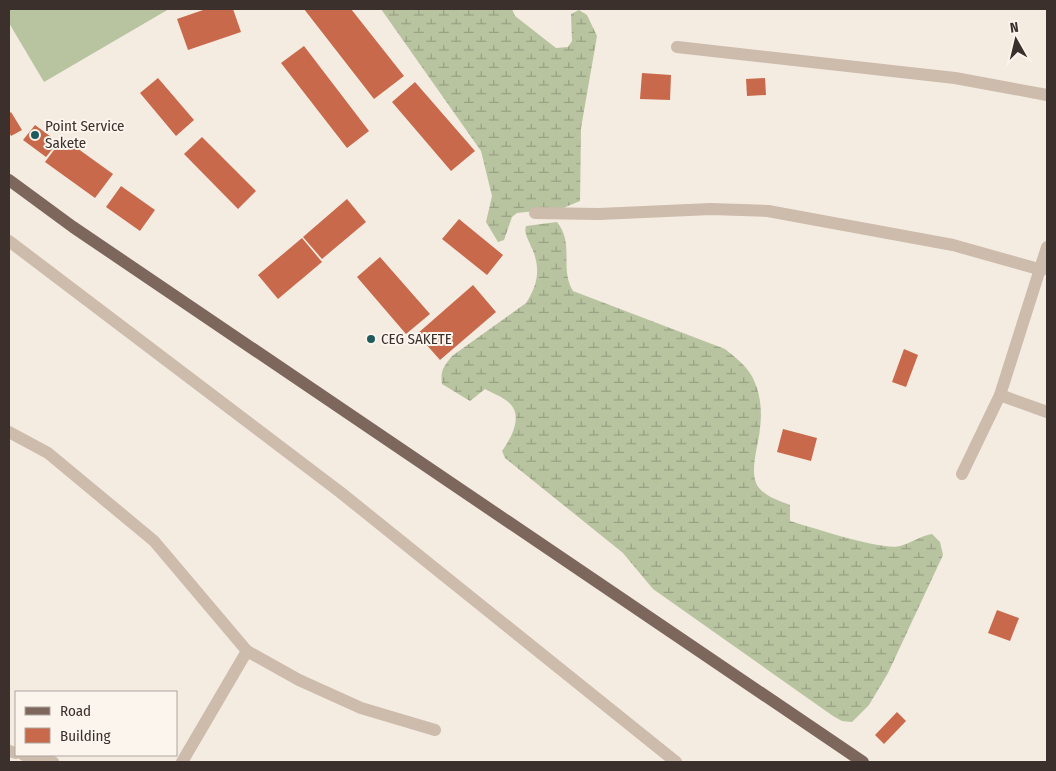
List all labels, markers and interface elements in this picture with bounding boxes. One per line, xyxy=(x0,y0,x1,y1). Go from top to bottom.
north arrow xyxy=(991,15,1041,65)
text: N xyxy=(1009,19,1020,37)
place label: Point Service Sakete xyxy=(45,117,125,152)
marker: Point Service Sakete xyxy=(29,129,41,141)
place label: CEG SAKETE xyxy=(381,330,452,348)
marker: CEG SAKETE xyxy=(365,333,377,345)
legend xyxy=(15,691,178,756)
text: Road xyxy=(60,702,91,720)
text: Building xyxy=(60,727,111,745)

